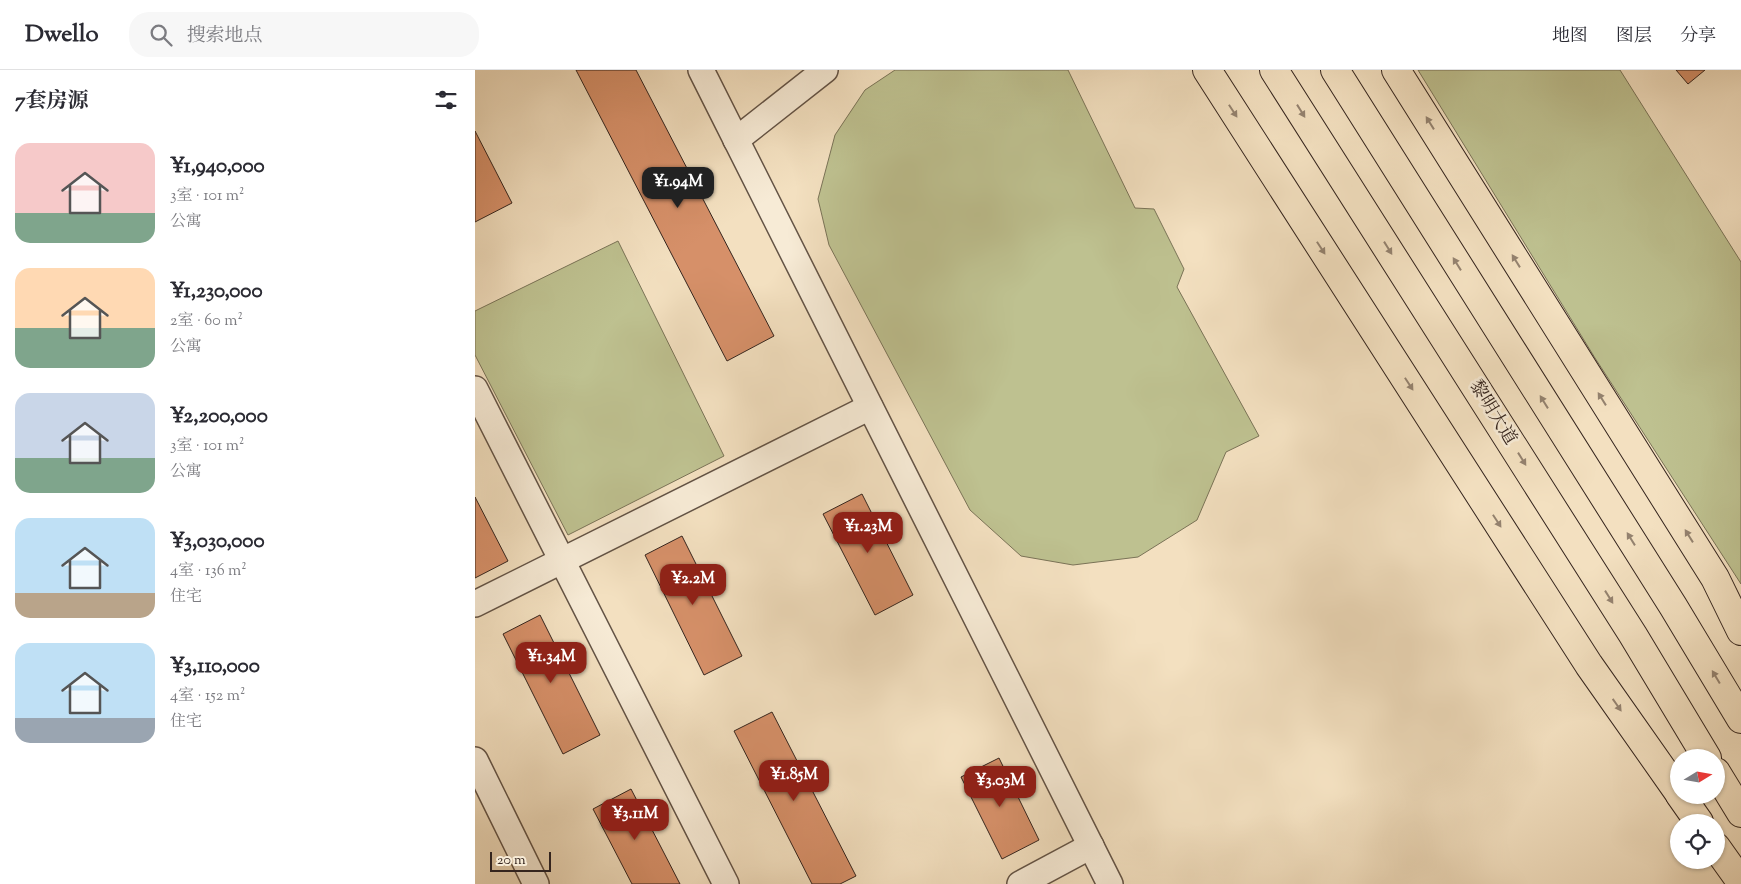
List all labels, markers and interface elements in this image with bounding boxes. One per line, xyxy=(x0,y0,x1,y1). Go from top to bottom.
search box xyxy=(129,12,479,57)
text: Dwello xyxy=(25,18,99,52)
icon: search xyxy=(147,21,175,49)
text: 搜索地点 xyxy=(187,23,263,50)
text: 地图 xyxy=(1552,24,1588,50)
text: 图层 xyxy=(1616,24,1652,50)
text: 分享 xyxy=(1680,24,1716,50)
icon: filters xyxy=(432,86,460,114)
text: 7套房源 xyxy=(15,87,89,117)
one-way arrow xyxy=(1228,104,1238,118)
one-way arrow xyxy=(1296,105,1305,118)
one-way arrow xyxy=(1425,117,1434,130)
text: ¥1,940,000 xyxy=(170,152,265,182)
icon: home xyxy=(55,163,115,223)
pin: ¥1.94M xyxy=(637,166,719,209)
text: ¥1.94M xyxy=(653,171,703,194)
text: 3室 · 101 m² xyxy=(170,185,244,208)
text: 公寓 xyxy=(170,211,202,234)
one-way arrow xyxy=(1316,241,1326,254)
one-way arrow xyxy=(1383,242,1392,255)
one-way arrow xyxy=(1511,254,1521,268)
one-way arrow xyxy=(1453,258,1462,271)
text: ¥1,230,000 xyxy=(170,277,263,307)
icon: home xyxy=(55,288,115,348)
text: 2室 · 60 m² xyxy=(170,310,243,333)
text: 公寓 xyxy=(170,336,202,359)
street label: 黎明大道 xyxy=(1462,376,1522,450)
one-way arrow xyxy=(1404,378,1414,391)
one-way arrow xyxy=(1598,392,1607,405)
one-way arrow xyxy=(1539,395,1549,408)
text: ¥2,200,000 xyxy=(170,402,268,432)
icon: home xyxy=(55,413,115,473)
text: 3室 · 101 m² xyxy=(170,435,244,458)
one-way arrow xyxy=(1517,453,1526,466)
text: 公寓 xyxy=(170,461,202,484)
pin: ¥1.23M xyxy=(827,512,909,554)
one-way arrow xyxy=(1492,514,1501,528)
text: ¥1.23M xyxy=(844,516,892,539)
text: ¥3,030,000 xyxy=(170,527,265,557)
one-way arrow xyxy=(1684,530,1693,543)
one-way arrow xyxy=(1626,532,1635,546)
icon: home xyxy=(55,538,115,598)
text: 4室 · 136 m² xyxy=(170,560,247,583)
pin: ¥2.2M xyxy=(658,564,728,606)
text: ¥2.2M xyxy=(671,568,715,591)
text: 住宅 xyxy=(170,586,202,609)
one-way arrow xyxy=(1604,590,1613,603)
pin: ¥1.34M xyxy=(510,642,592,684)
text: ¥1.34M xyxy=(526,646,576,669)
text: ¥3,110,000 xyxy=(170,652,260,682)
icon: home xyxy=(55,663,115,723)
one-way arrow xyxy=(1711,671,1720,684)
text: 4室 · 152 m² xyxy=(170,685,245,708)
one-way arrow xyxy=(1612,698,1622,712)
text: 住宅 xyxy=(170,711,202,734)
north arrow xyxy=(1670,749,1725,804)
map controls xyxy=(1670,749,1725,869)
pin: ¥1.85M xyxy=(753,760,835,802)
text: ¥1.85M xyxy=(770,764,818,787)
pin: ¥3.03M xyxy=(959,766,1041,808)
text: ¥3.03M xyxy=(975,770,1025,793)
pin: ¥3.11M xyxy=(594,798,676,841)
text: ¥3.11M xyxy=(612,803,658,826)
button: locate xyxy=(1670,814,1725,869)
scale bar xyxy=(490,849,551,872)
text: 20 m xyxy=(497,851,526,871)

